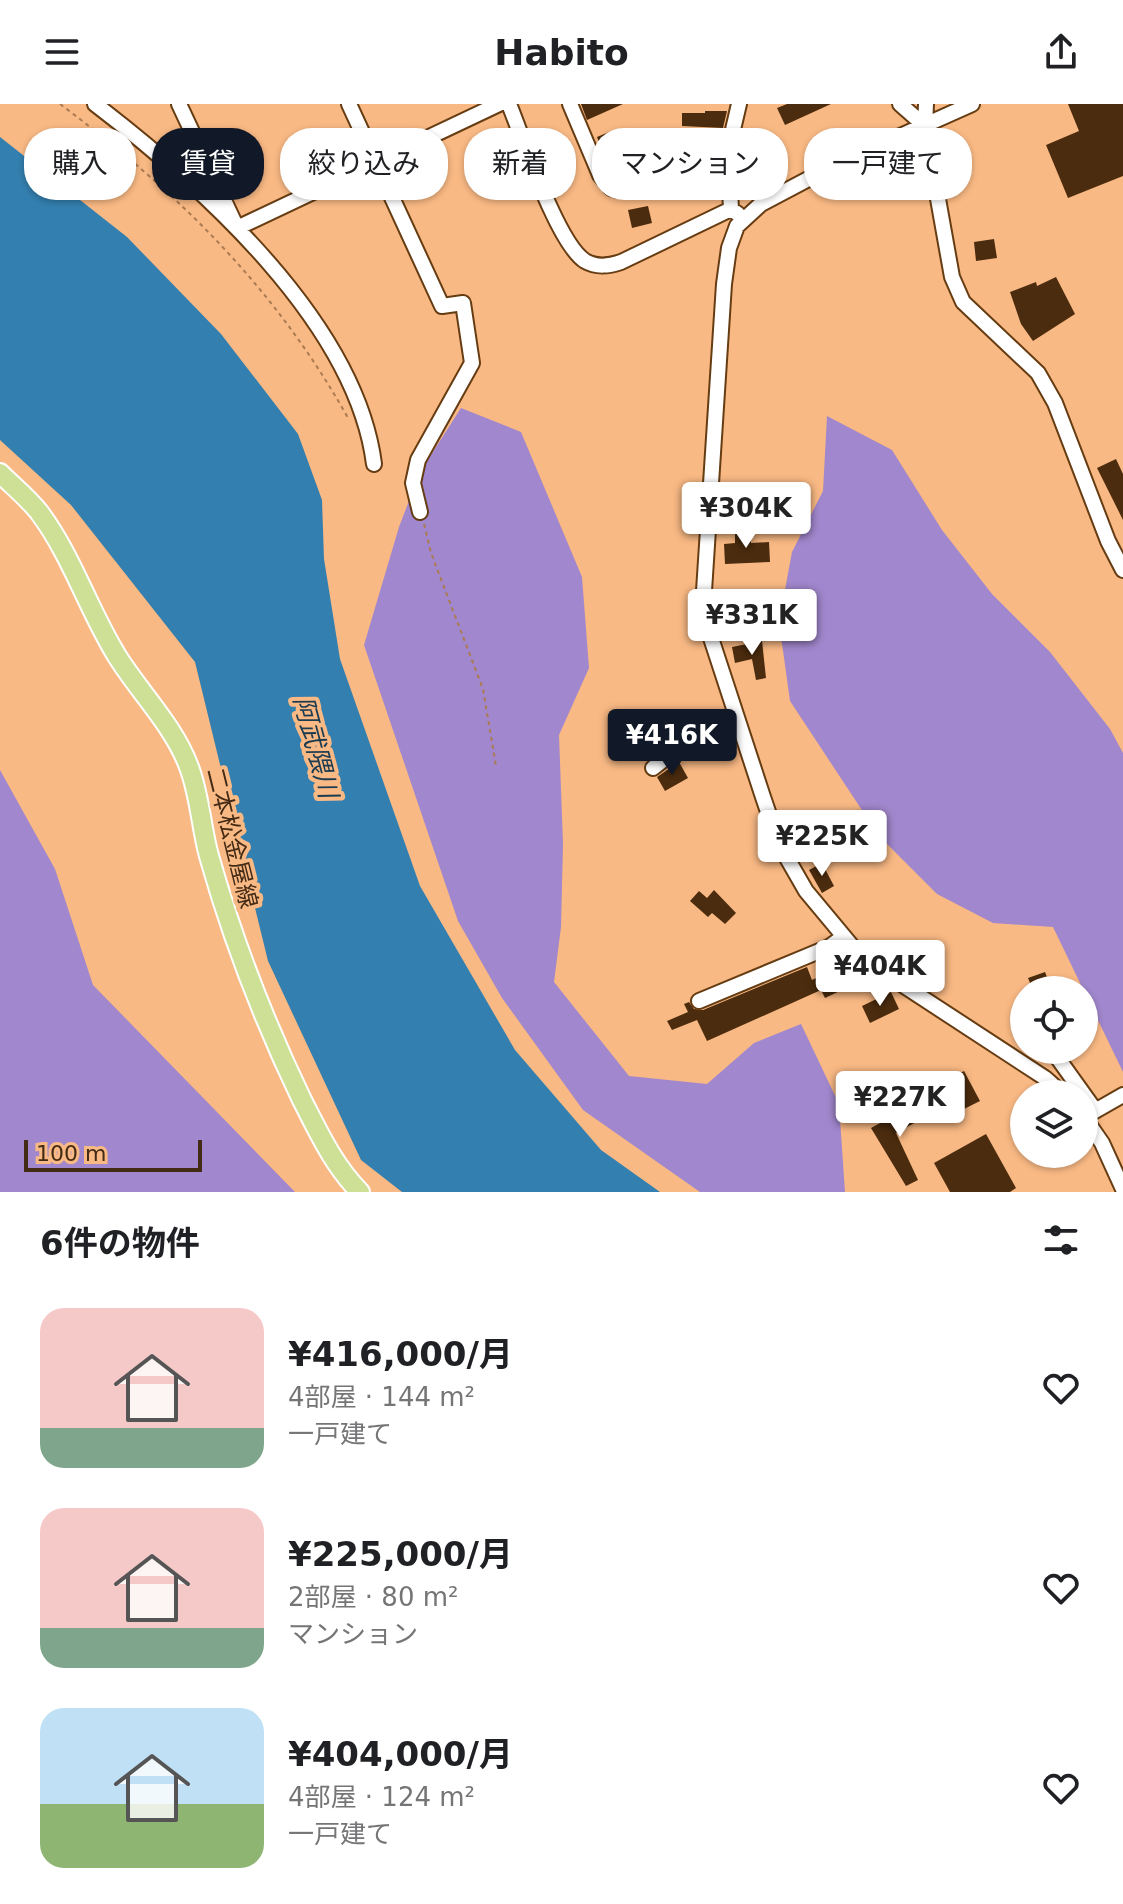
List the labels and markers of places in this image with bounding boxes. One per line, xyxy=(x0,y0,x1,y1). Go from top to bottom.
pin: ¥304K xyxy=(690,482,802,550)
pin: ¥331K xyxy=(696,589,808,657)
pin: ¥416K xyxy=(616,709,728,777)
pin: ¥225K xyxy=(766,810,878,878)
pin: ¥404K xyxy=(824,940,936,1008)
pin: ¥227K xyxy=(844,1071,956,1139)

